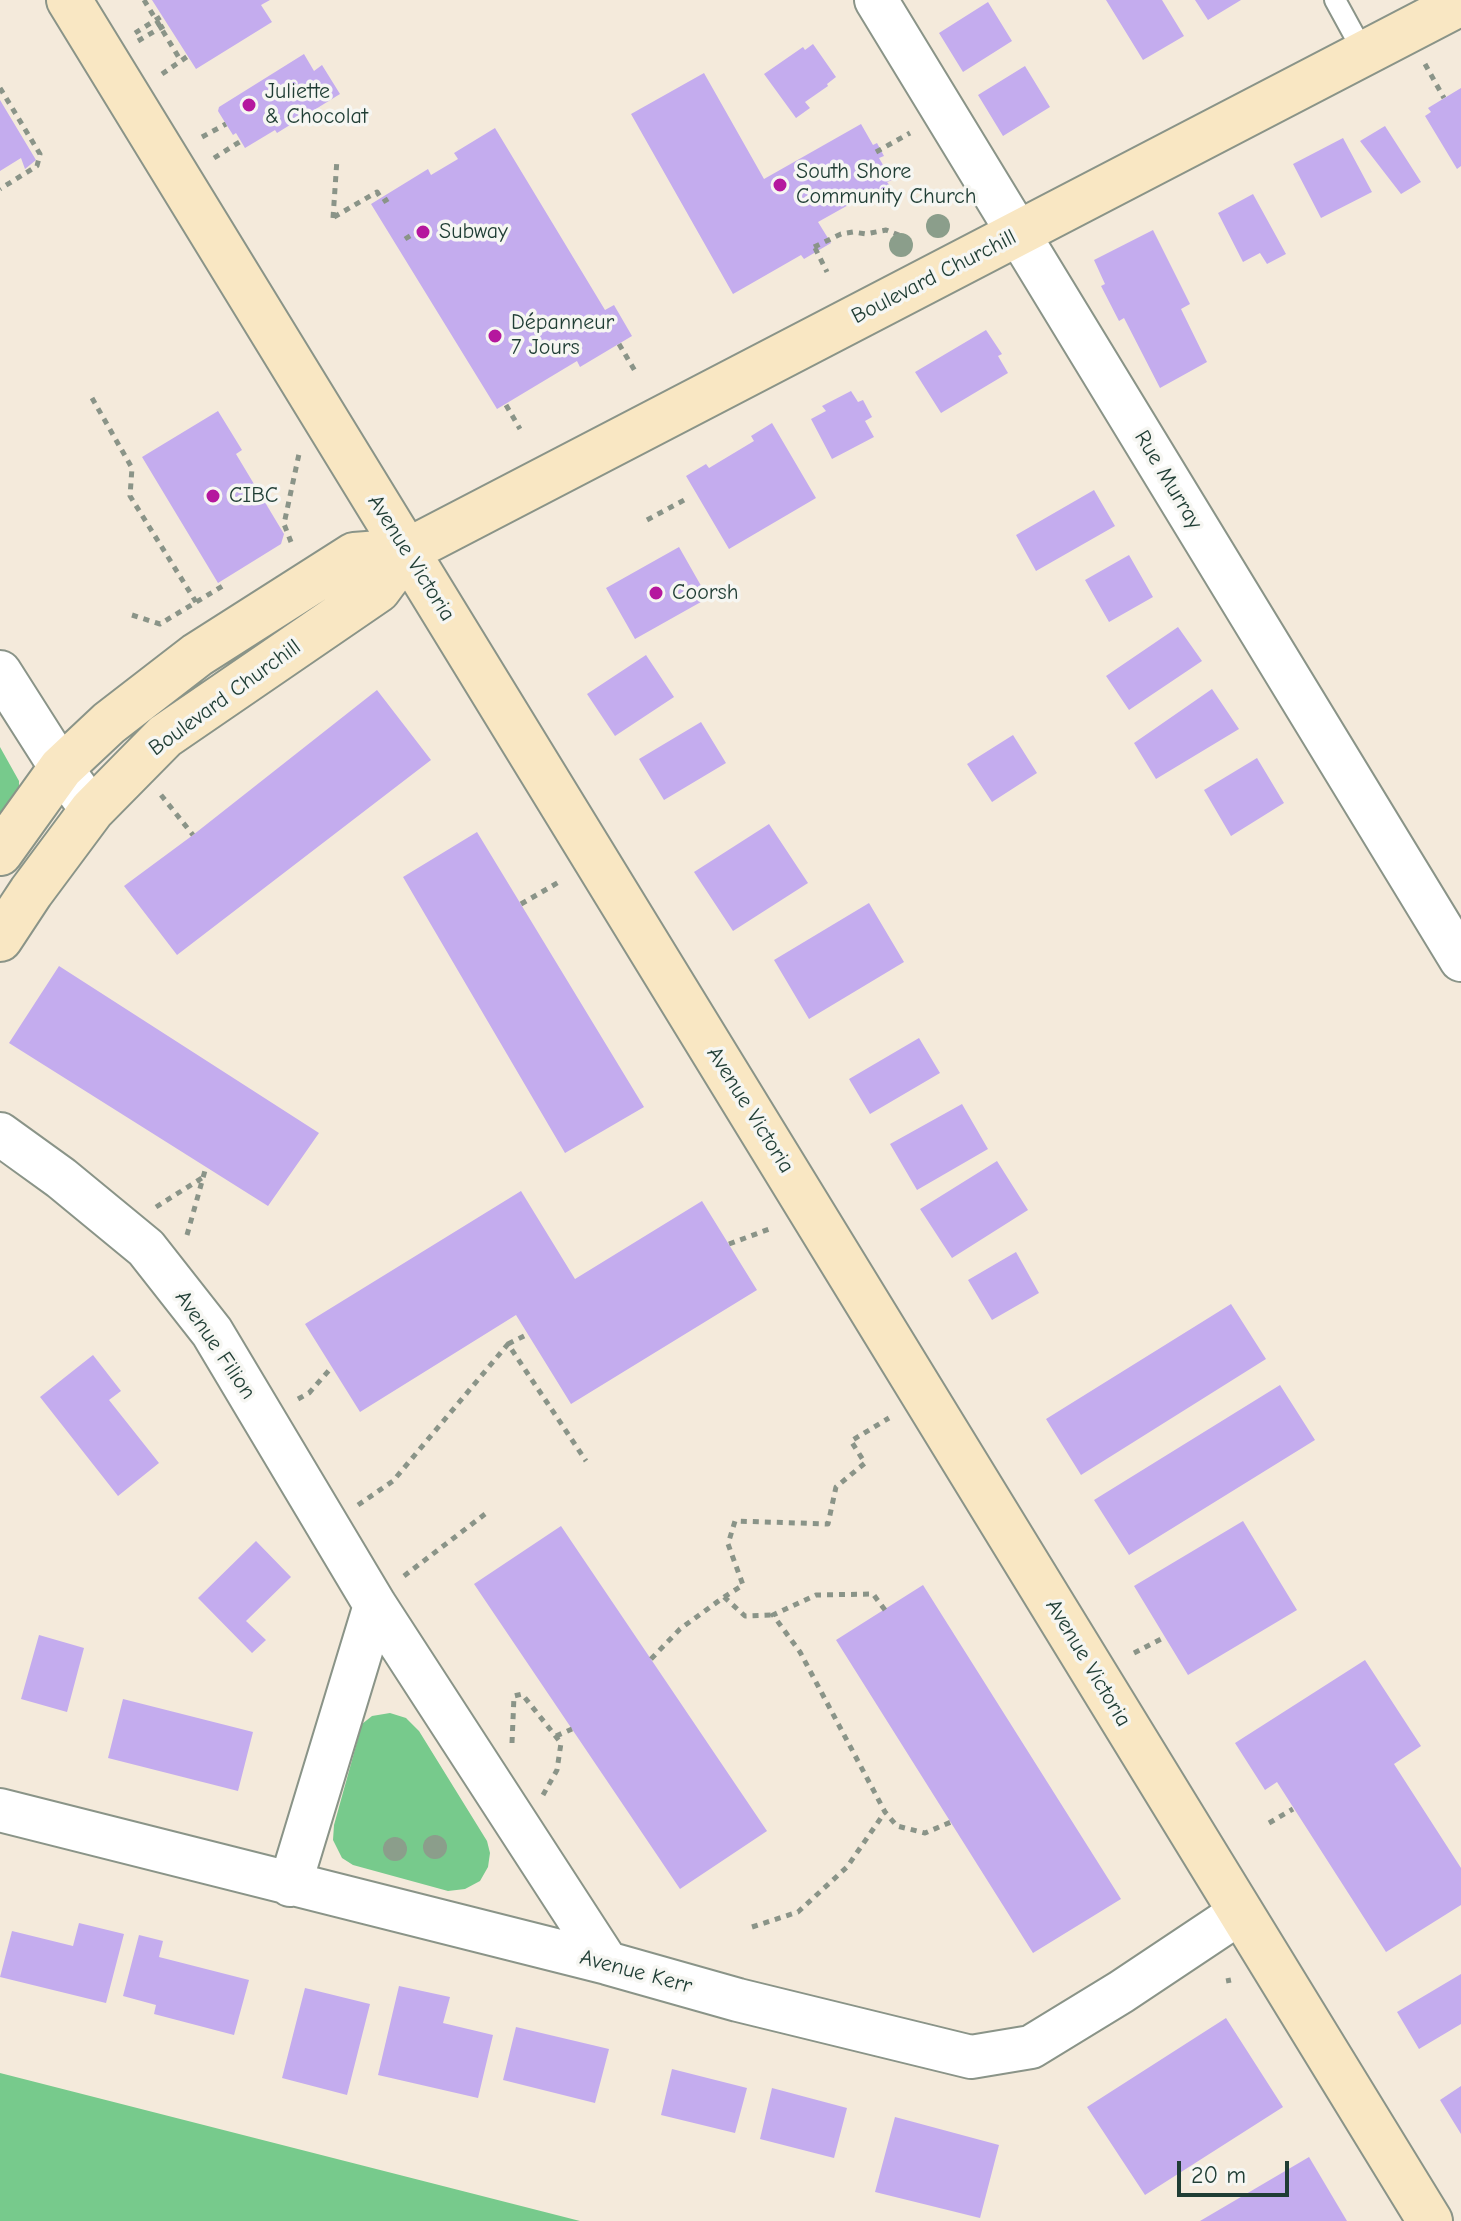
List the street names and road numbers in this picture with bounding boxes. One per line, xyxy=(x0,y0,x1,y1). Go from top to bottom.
street label: Boulevard Churchill xyxy=(847,224,1021,330)
street label: Rue Murray xyxy=(1128,426,1208,534)
street label: Avenue Victoria xyxy=(362,490,460,626)
street label: Boulevard Churchill xyxy=(144,634,306,762)
street label: Avenue Victoria xyxy=(701,1042,799,1178)
street label: Avenue Filion xyxy=(169,1286,261,1404)
street label: Avenue Victoria xyxy=(1040,1594,1136,1732)
street label: Avenue Kerr xyxy=(577,1944,695,2000)

